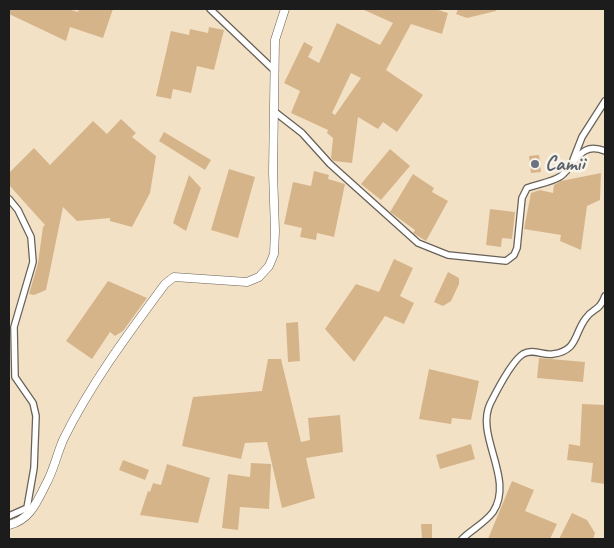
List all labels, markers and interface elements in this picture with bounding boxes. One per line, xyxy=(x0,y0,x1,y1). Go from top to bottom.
place label: Camii xyxy=(545,151,585,177)
marker: Camii xyxy=(529,158,541,170)

